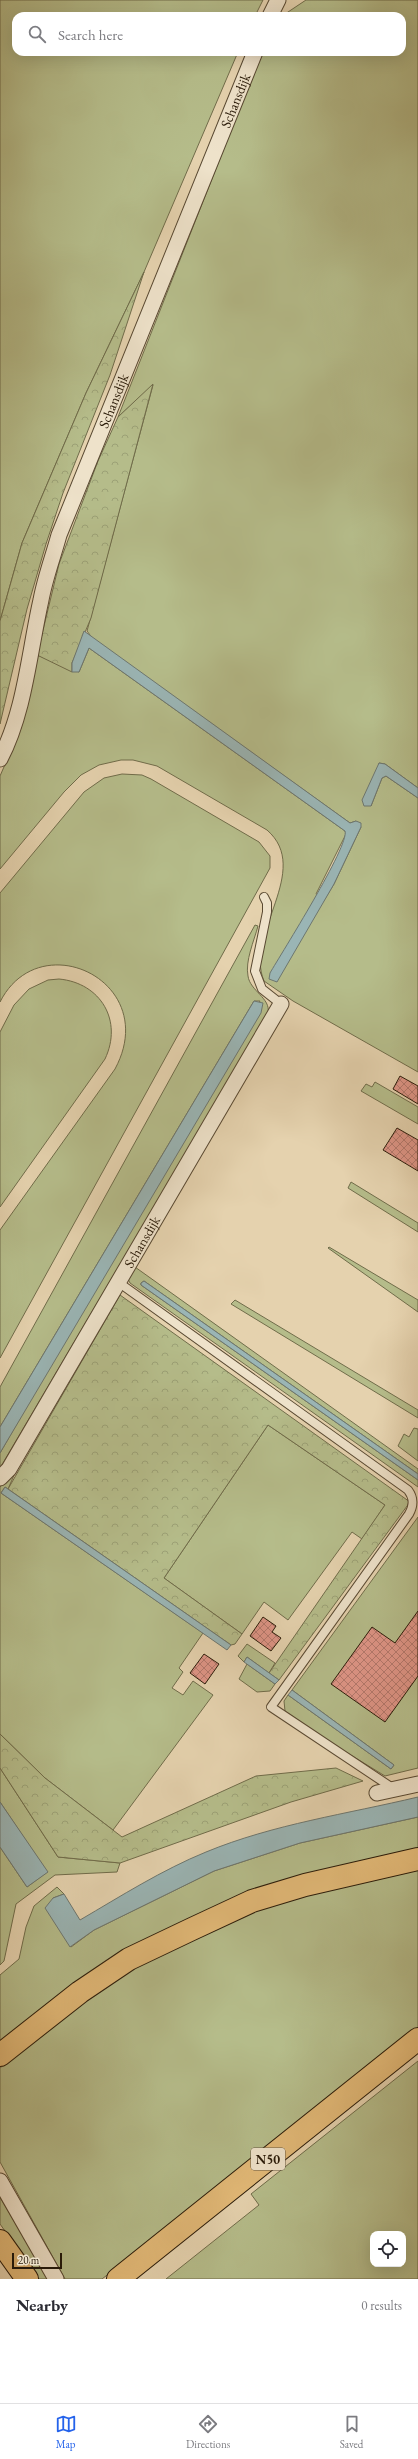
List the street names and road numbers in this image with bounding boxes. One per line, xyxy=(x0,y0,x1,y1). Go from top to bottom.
street label: Schansdijk xyxy=(216,70,255,131)
street label: Schansdijk xyxy=(94,371,133,431)
street label: Schansdijk xyxy=(120,1212,164,1271)
road number: N50 xyxy=(251,2148,285,2170)

